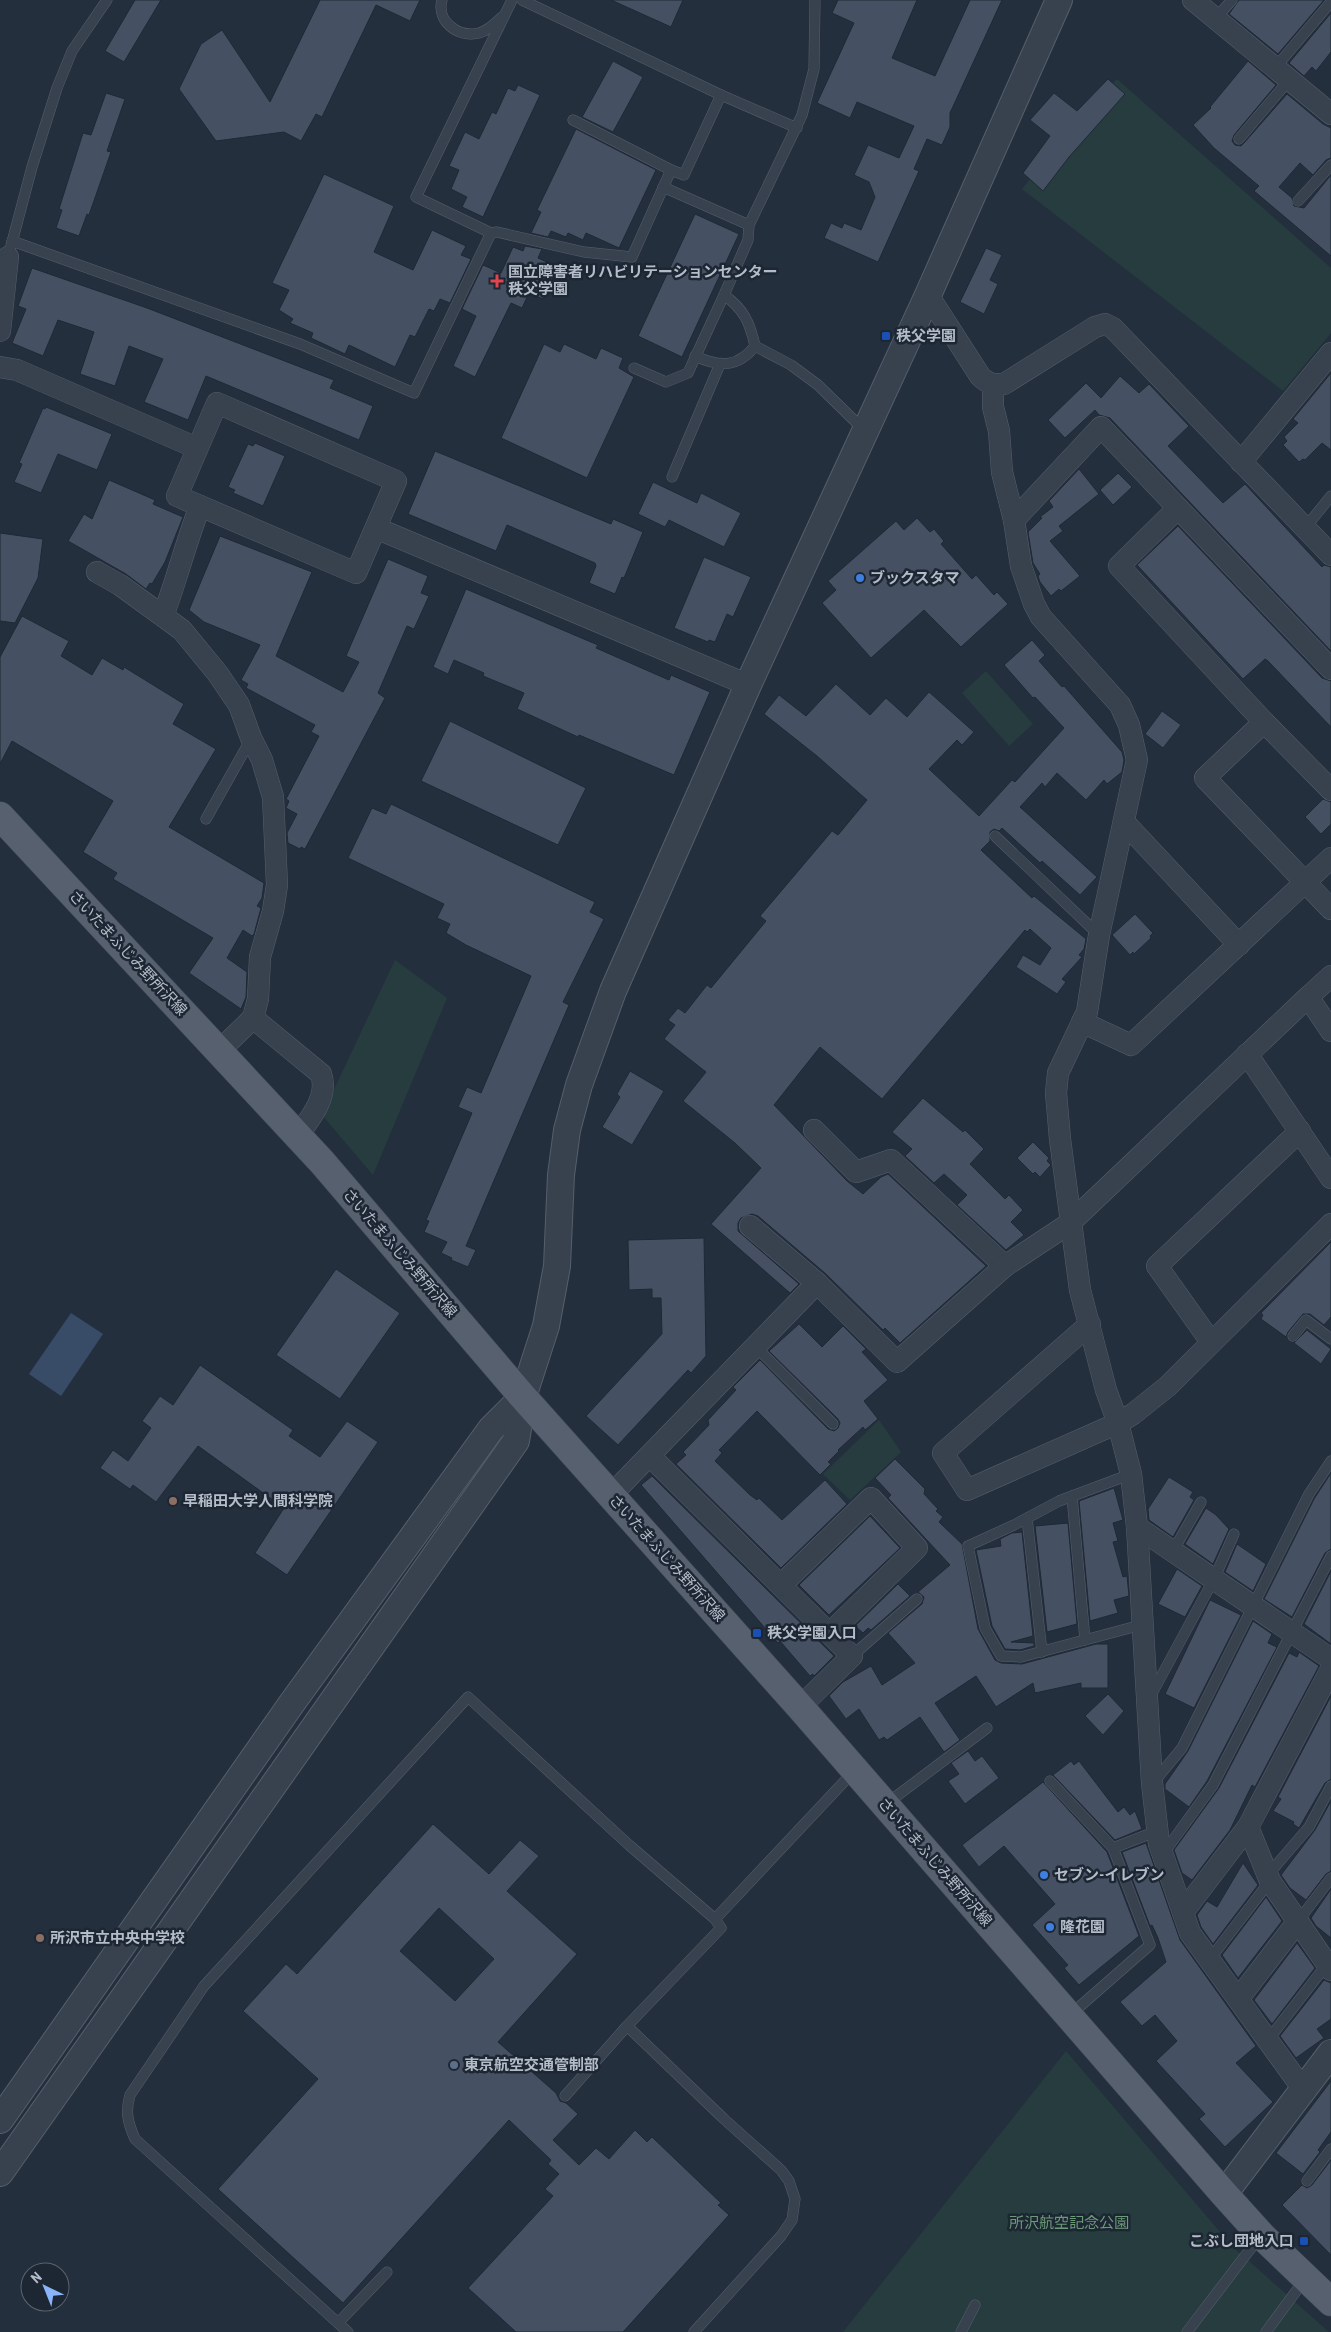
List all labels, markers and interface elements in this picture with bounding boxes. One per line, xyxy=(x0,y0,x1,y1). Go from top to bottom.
place label: 国立障害者リハビリテーションセンター 秩父学園 xyxy=(508,263,778,298)
marker: 国立障害者リハビリテーションセンター 秩父学園 xyxy=(490,274,504,288)
place label: 秩父学園 xyxy=(896,327,956,345)
marker: 秩父学園 xyxy=(880,330,892,342)
place label: ブックスタマ xyxy=(870,569,960,587)
marker: ブックスタマ xyxy=(854,572,866,584)
street label: さいたまふじみ野所沢線 xyxy=(65,887,191,1019)
street label: さいたまふじみ野所沢線 xyxy=(339,1185,461,1321)
street label: さいたまふじみ野所沢線 xyxy=(605,1491,729,1625)
place label: 早稲田大学人間科学院 xyxy=(183,1492,333,1510)
marker: 早稲田大学人間科学院 xyxy=(167,1495,179,1507)
place label: 秩父学園入口 xyxy=(767,1624,857,1642)
marker: 秩父学園入口 xyxy=(751,1627,763,1639)
street label: さいたまふじみ野所沢線 xyxy=(874,1794,996,1930)
place label: セブン-イレブン xyxy=(1054,1866,1164,1884)
marker: セブン-イレブン xyxy=(1038,1869,1050,1881)
place label: 隆花園 xyxy=(1060,1918,1105,1936)
marker: 隆花園 xyxy=(1044,1921,1056,1933)
place label: 所沢市立中央中学校 xyxy=(50,1929,185,1947)
marker: 所沢市立中央中学校 xyxy=(34,1932,46,1944)
place label: 東京航空交通管制部 xyxy=(464,2056,599,2074)
marker: 東京航空交通管制部 xyxy=(448,2059,460,2071)
park label: 所沢航空記念公園 xyxy=(1009,2214,1129,2232)
place label: こぶし団地入口 xyxy=(1189,2232,1294,2250)
marker: こぶし団地入口 xyxy=(1298,2235,1310,2247)
north arrow xyxy=(20,2262,70,2312)
text: N xyxy=(28,2269,45,2286)

